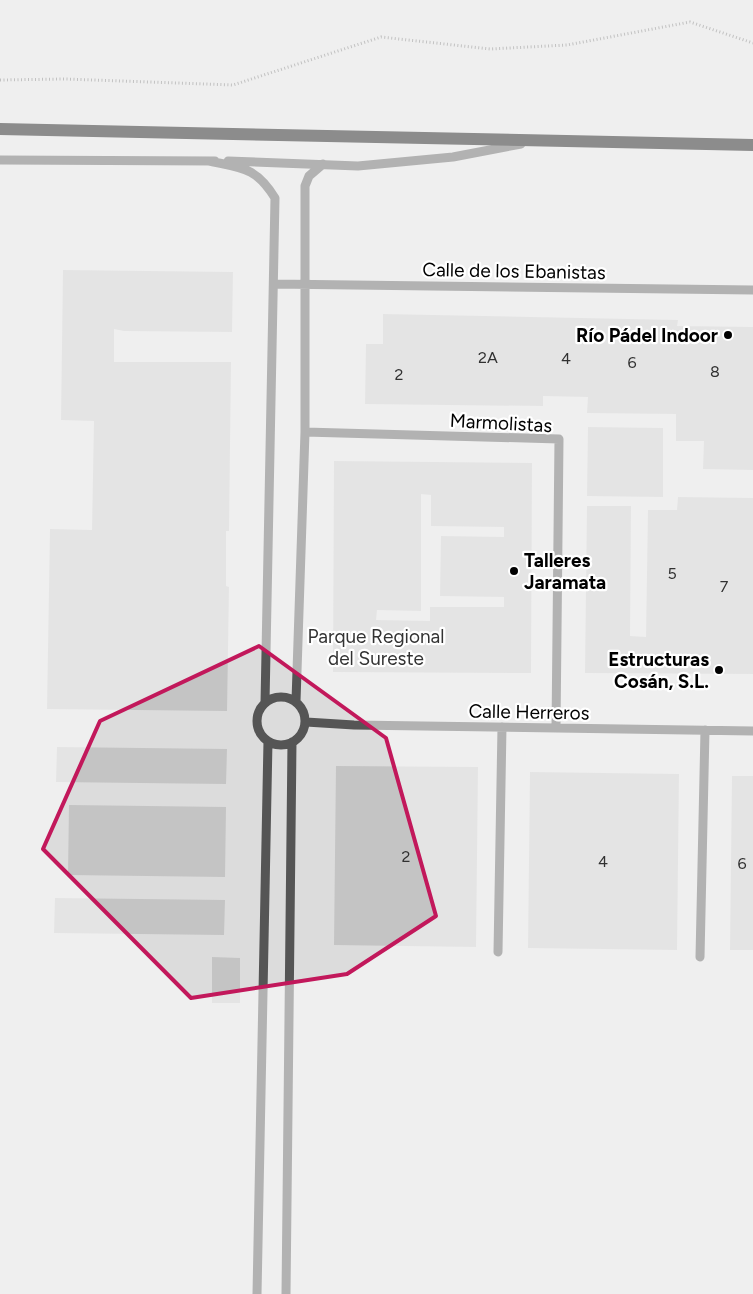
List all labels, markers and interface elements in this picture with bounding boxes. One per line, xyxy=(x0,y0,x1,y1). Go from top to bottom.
street label: Calle de los Ebanistas xyxy=(422,258,606,284)
place label: Río Pádel Indoor xyxy=(576,324,718,347)
marker: Río Pádel Indoor xyxy=(722,329,734,341)
house number: 2A xyxy=(478,348,498,367)
house number: 4 xyxy=(561,349,571,368)
house number: 6 xyxy=(627,353,637,372)
house number: 8 xyxy=(710,362,720,381)
house number: 2 xyxy=(395,365,403,384)
street label: Marmolistas xyxy=(449,409,553,437)
place label: Talleres Jaramata xyxy=(524,549,606,594)
house number: 5 xyxy=(667,564,677,583)
marker: Talleres Jaramata xyxy=(508,565,520,577)
house number: 7 xyxy=(720,577,729,596)
park label: Parque Regional del Sureste xyxy=(308,625,444,670)
place label: Estructuras Cosán, S.L. xyxy=(608,648,709,693)
marker: Estructuras Cosán, S.L. xyxy=(713,664,725,676)
street label: Calle Herreros xyxy=(468,699,590,725)
house number: 2 xyxy=(402,847,410,866)
house number: 4 xyxy=(598,852,608,871)
house number: 6 xyxy=(737,854,747,873)

